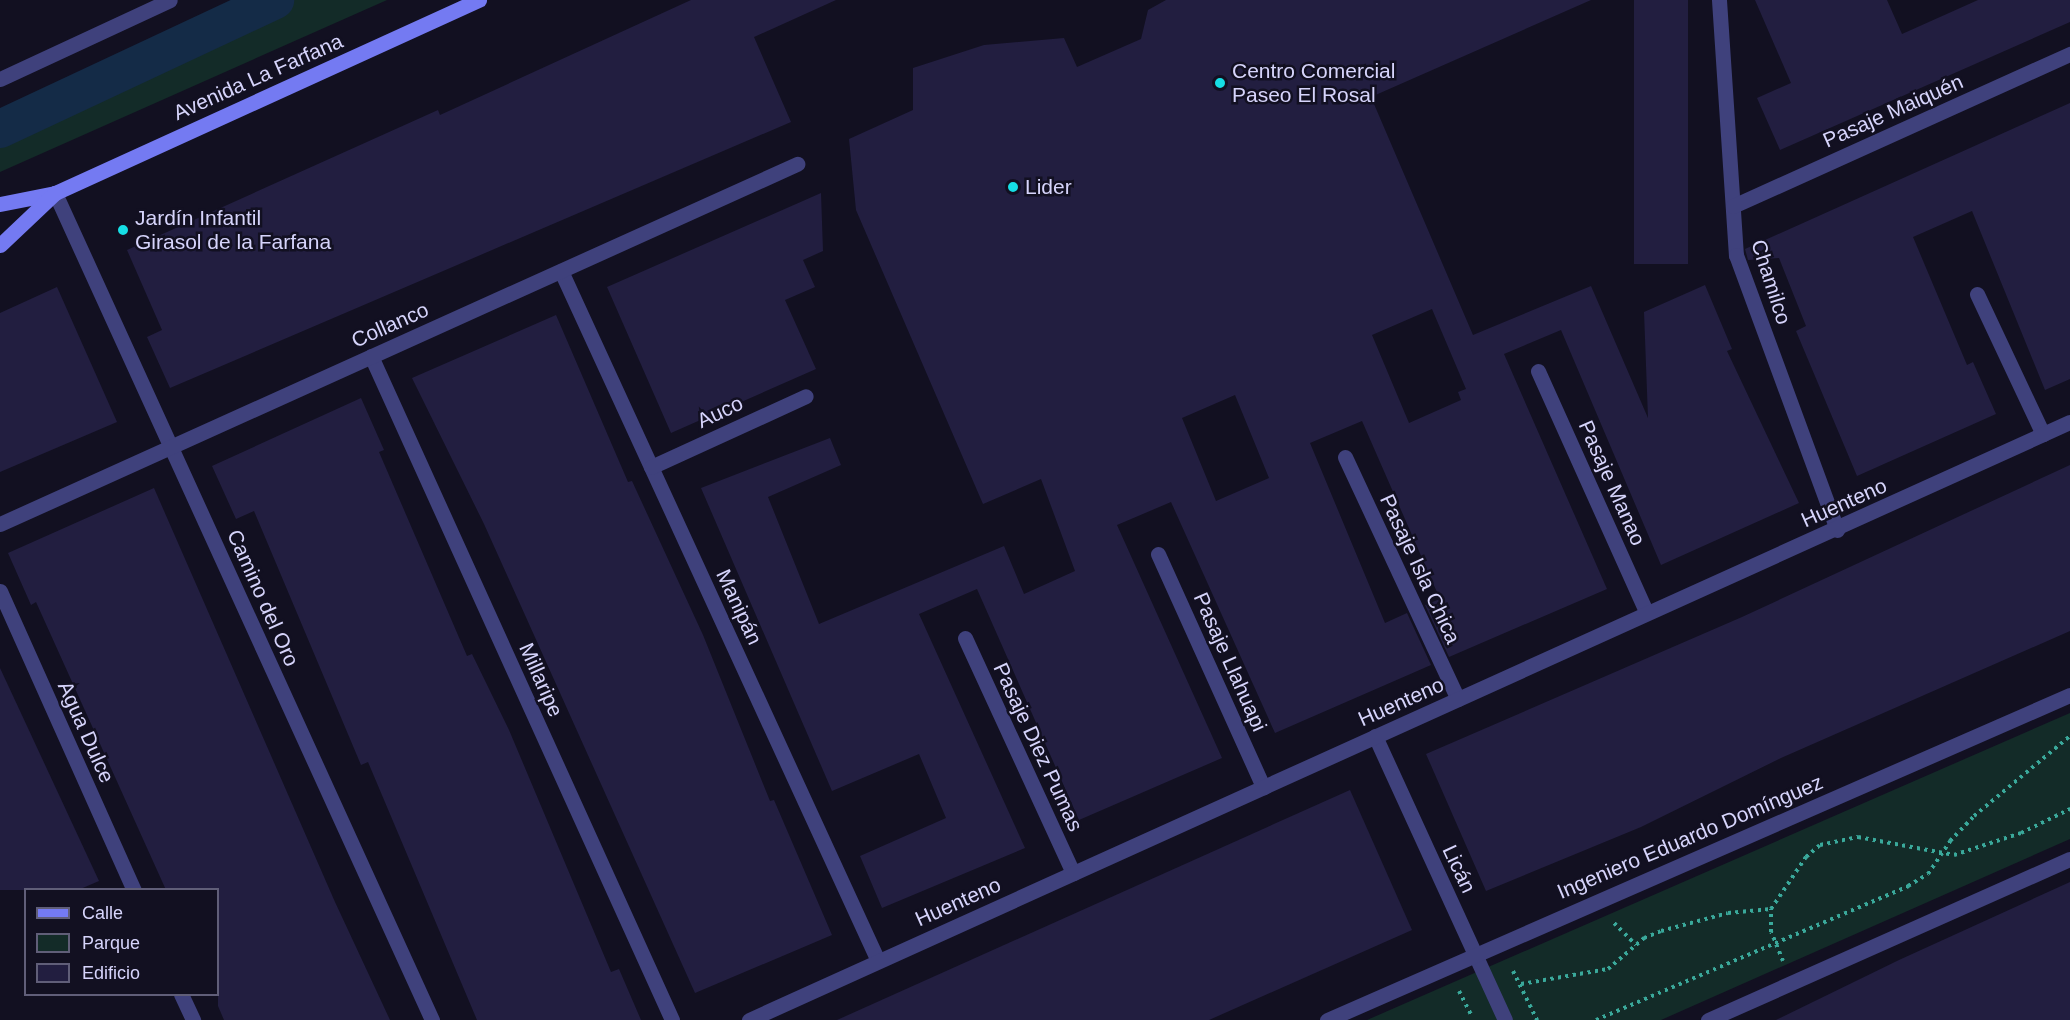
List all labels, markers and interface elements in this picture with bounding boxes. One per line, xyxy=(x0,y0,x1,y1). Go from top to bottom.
street label: Avenida La Farfana xyxy=(169,28,347,126)
place label: Centro Comercial Paseo El Rosal xyxy=(1232,58,1395,108)
street label: Pasaje Maiquén xyxy=(1819,69,1967,153)
marker: Centro Comercial Paseo El Rosal xyxy=(1213,76,1227,90)
place label: Lider xyxy=(1025,174,1072,200)
marker: Lider xyxy=(1006,180,1020,194)
place label: Jardín Infantil Girasol de la Farfana xyxy=(135,205,331,255)
marker: Jardín Infantil Girasol de la Farfana xyxy=(116,223,130,237)
street label: Chamilco xyxy=(1745,236,1797,328)
street label: Collanco xyxy=(348,297,432,353)
street label: Auco xyxy=(693,390,747,434)
street label: Pasaje Manao xyxy=(1573,417,1651,549)
street label: Huenteno xyxy=(1797,473,1891,533)
street label: Pasaje Isla Chica xyxy=(1374,490,1466,648)
street label: Camino del Oro xyxy=(222,526,304,670)
street label: Manipán xyxy=(711,565,767,649)
street label: Pasaje Llahuapi xyxy=(1188,589,1272,735)
street label: Millaripe xyxy=(514,639,568,721)
street label: Pasaje Diez Pumas xyxy=(988,659,1088,835)
street label: Huenteno xyxy=(1354,672,1448,732)
street label: Agua Dulce xyxy=(52,677,120,787)
street label: Ingeniero Eduardo Domínguez xyxy=(1553,770,1827,904)
street label: Licán xyxy=(1437,841,1481,897)
street label: Huenteno xyxy=(911,872,1005,932)
legend xyxy=(24,888,219,996)
text: Calle xyxy=(82,903,123,923)
text: Parque xyxy=(82,933,140,953)
text: Edificio xyxy=(82,963,140,983)

